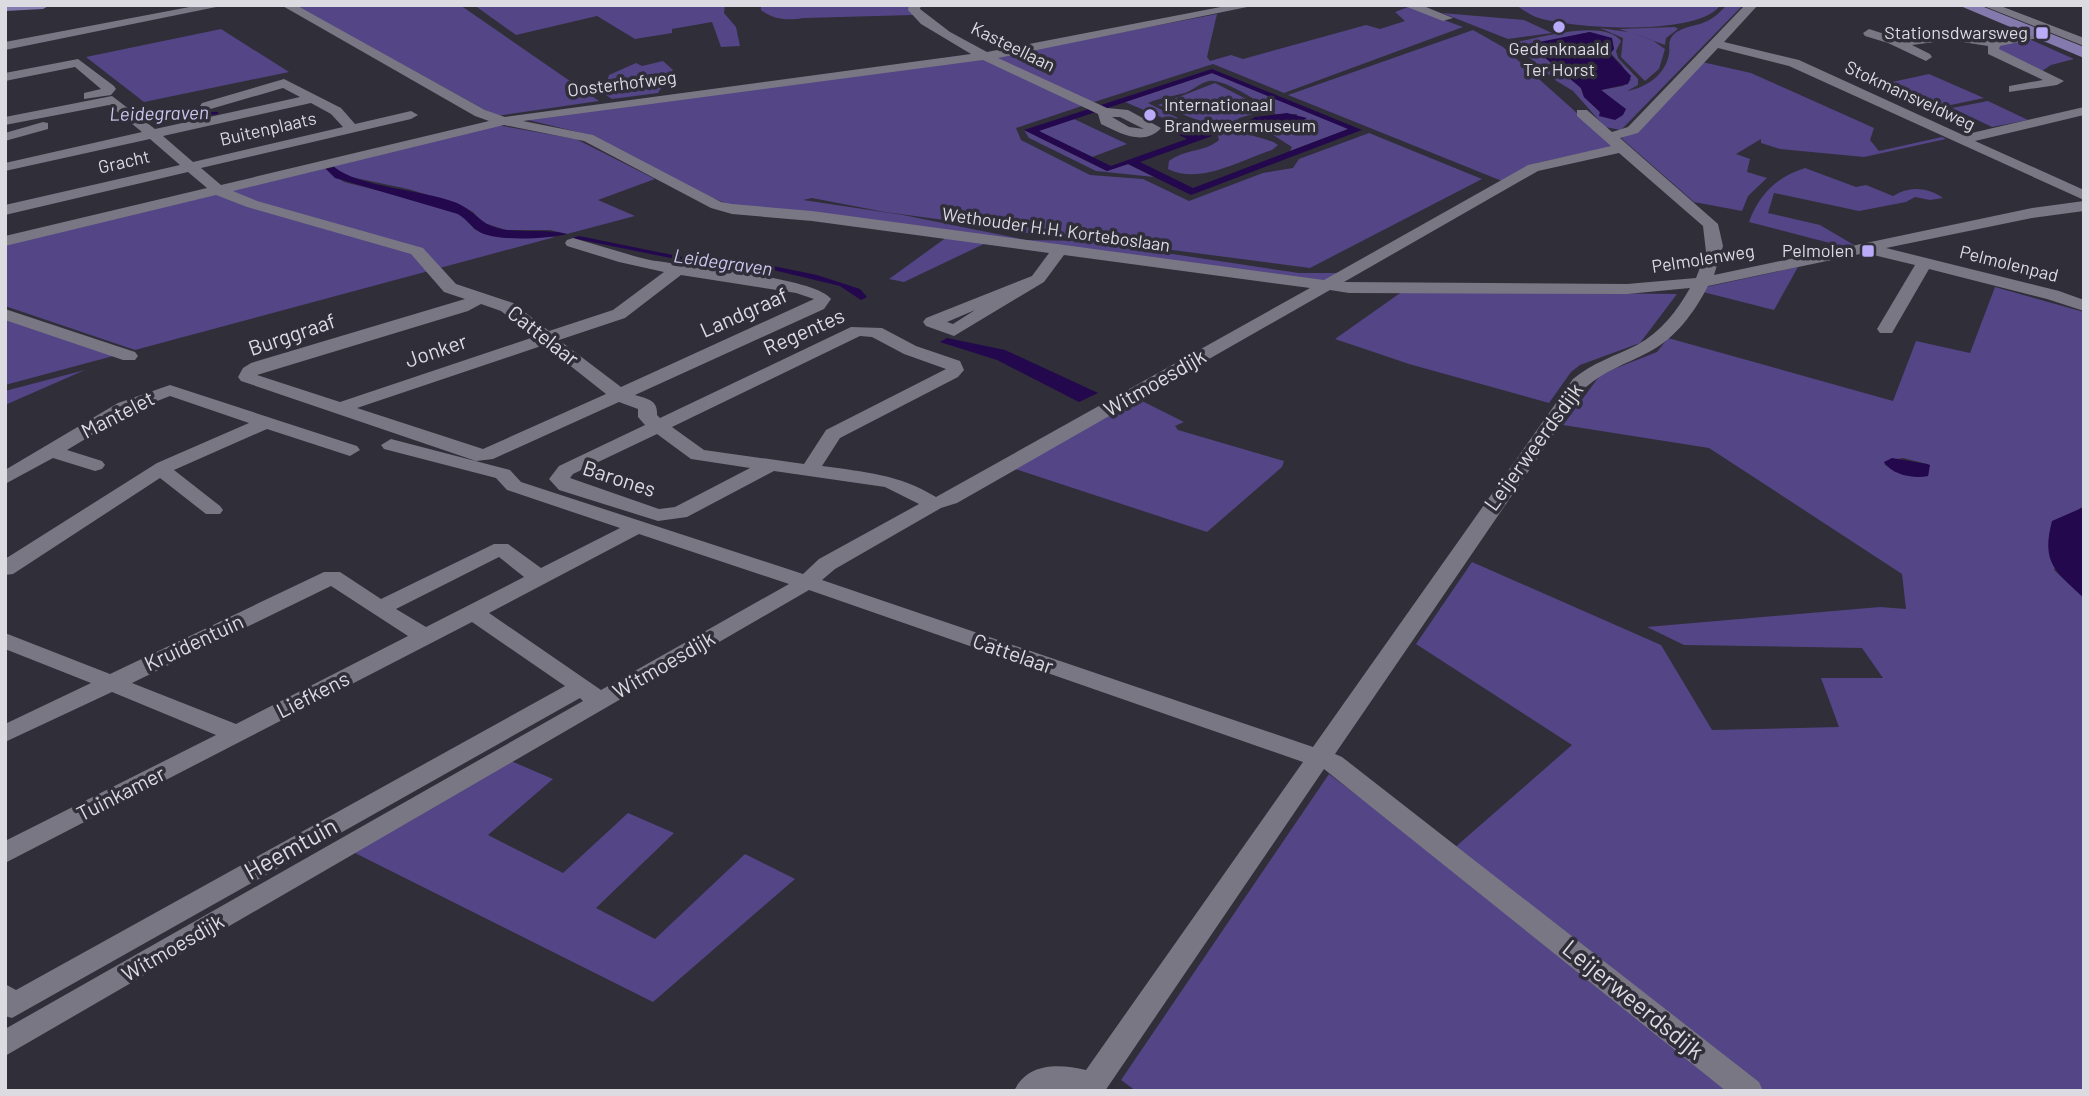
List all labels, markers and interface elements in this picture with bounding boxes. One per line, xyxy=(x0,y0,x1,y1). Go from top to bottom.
street label: Kasteellaan xyxy=(968,16,1059,76)
marker: Gedenknaald Ter Horst xyxy=(1551,19,1567,35)
place label: Stationsdwarsweg xyxy=(1884,21,2028,43)
marker: Stationsdwarsweg xyxy=(2034,25,2050,41)
place label: Gedenknaald Ter Horst xyxy=(1509,37,1609,80)
street label: Stokmansveldweg xyxy=(1842,55,1979,135)
street label: Oosterhofweg xyxy=(566,65,678,101)
place label: Internationaal Brandweermuseum xyxy=(1164,93,1316,136)
water label: Leidegraven xyxy=(109,100,209,125)
street label: Buitenplaats xyxy=(217,106,318,150)
marker: Internationaal Brandweermuseum xyxy=(1142,107,1158,123)
street label: Gracht xyxy=(96,144,152,178)
street label: Wethouder H.H. Korteboslaan xyxy=(941,202,1172,256)
street label: Pelmolenweg xyxy=(1650,239,1756,277)
place label: Pelmolen xyxy=(1782,239,1854,261)
street label: Pelmolenpad xyxy=(1958,240,2061,286)
water label: Leidegraven xyxy=(672,243,774,280)
marker: Pelmolen xyxy=(1860,243,1876,259)
street label: Landgraaf xyxy=(696,281,791,342)
street label: Cattelaar xyxy=(503,299,585,371)
street label: Regentes xyxy=(759,302,848,360)
street label: Burggraaf xyxy=(245,307,338,360)
street label: Jonker xyxy=(401,327,470,372)
street label: Witmoesdijk xyxy=(1099,342,1210,421)
street label: Leijerweerdsdijk xyxy=(1478,377,1588,515)
street label: Mantelet xyxy=(76,385,158,443)
street label: Barones xyxy=(580,454,659,501)
street label: Kruidentuin xyxy=(140,608,247,676)
street label: Witmoesdijk xyxy=(608,624,719,703)
street label: Cattelaar xyxy=(970,627,1057,678)
street label: Liefkens xyxy=(272,665,353,723)
street label: Tuinkamer xyxy=(72,760,169,826)
street label: Heemtuin xyxy=(239,810,342,885)
street label: Witmoesdijk xyxy=(117,907,228,986)
street label: Leijerweerdsdijk xyxy=(1557,933,1710,1065)

